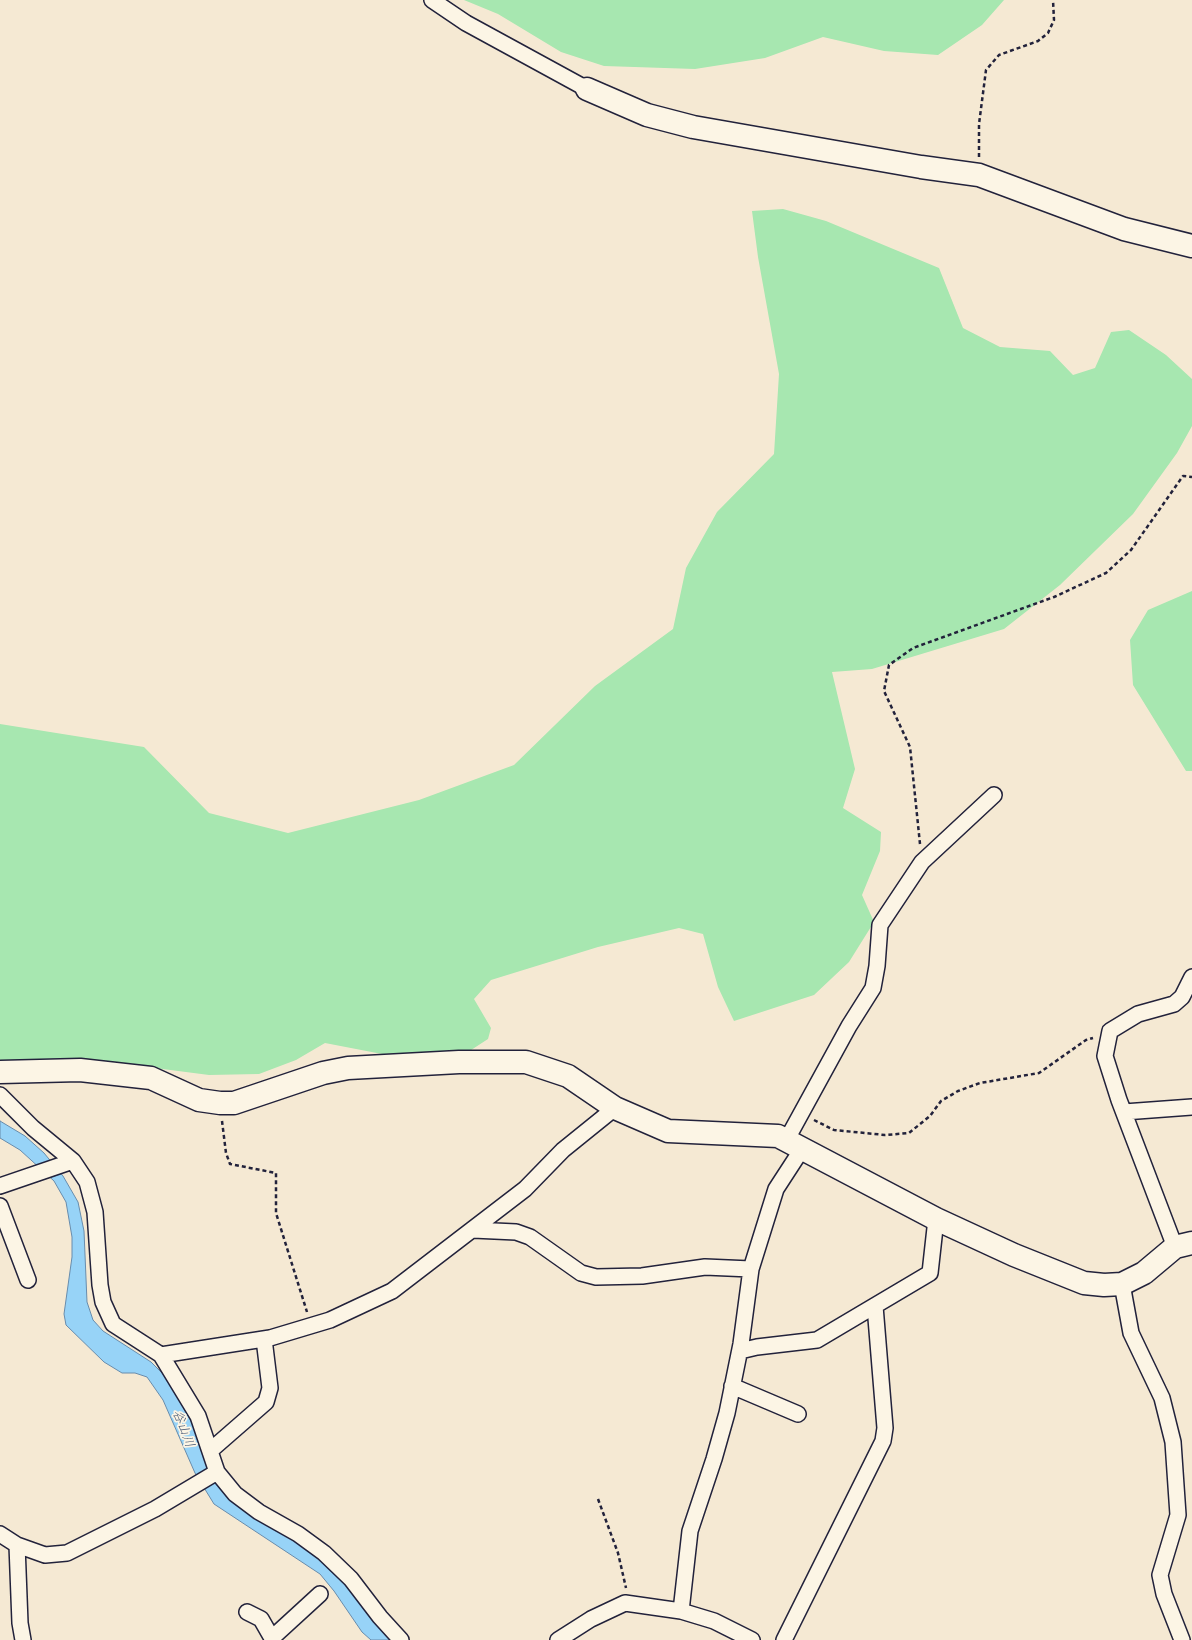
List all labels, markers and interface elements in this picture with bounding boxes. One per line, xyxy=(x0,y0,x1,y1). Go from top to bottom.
water label: 谷山川 xyxy=(169,1408,197,1450)

